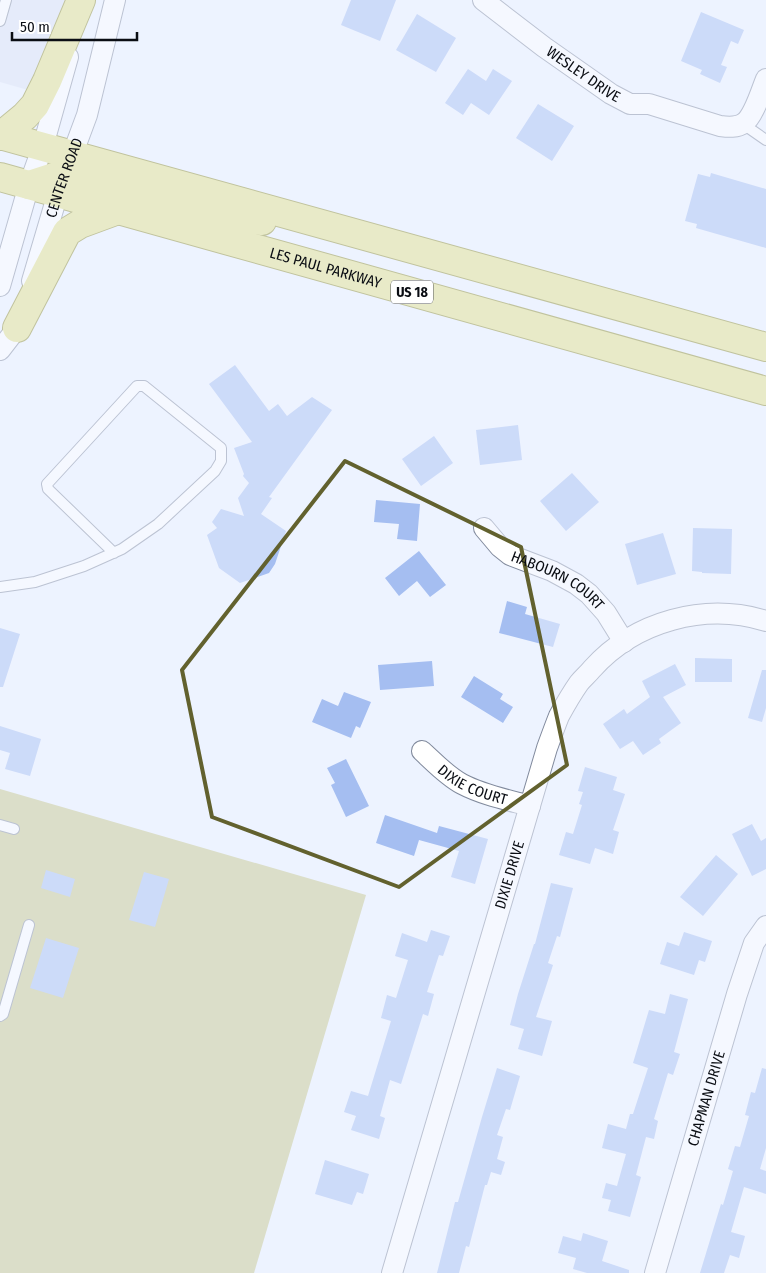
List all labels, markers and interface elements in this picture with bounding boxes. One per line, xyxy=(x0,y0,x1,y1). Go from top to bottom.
scale bar xyxy=(12,10,138,42)
text: 50 m xyxy=(20,18,50,36)
street label: WESLEY DRIVE xyxy=(543,43,623,106)
street label: CENTER ROAD xyxy=(42,136,87,220)
street label: LES PAUL PARKWAY xyxy=(268,244,384,292)
road number: US 18 xyxy=(391,280,433,304)
street label: HABOURN COURT xyxy=(509,547,608,613)
street label: DIXIE COURT xyxy=(434,761,509,809)
street label: DIXIE DRIVE xyxy=(491,839,528,911)
street label: CHAPMAN DRIVE xyxy=(684,1048,729,1148)

